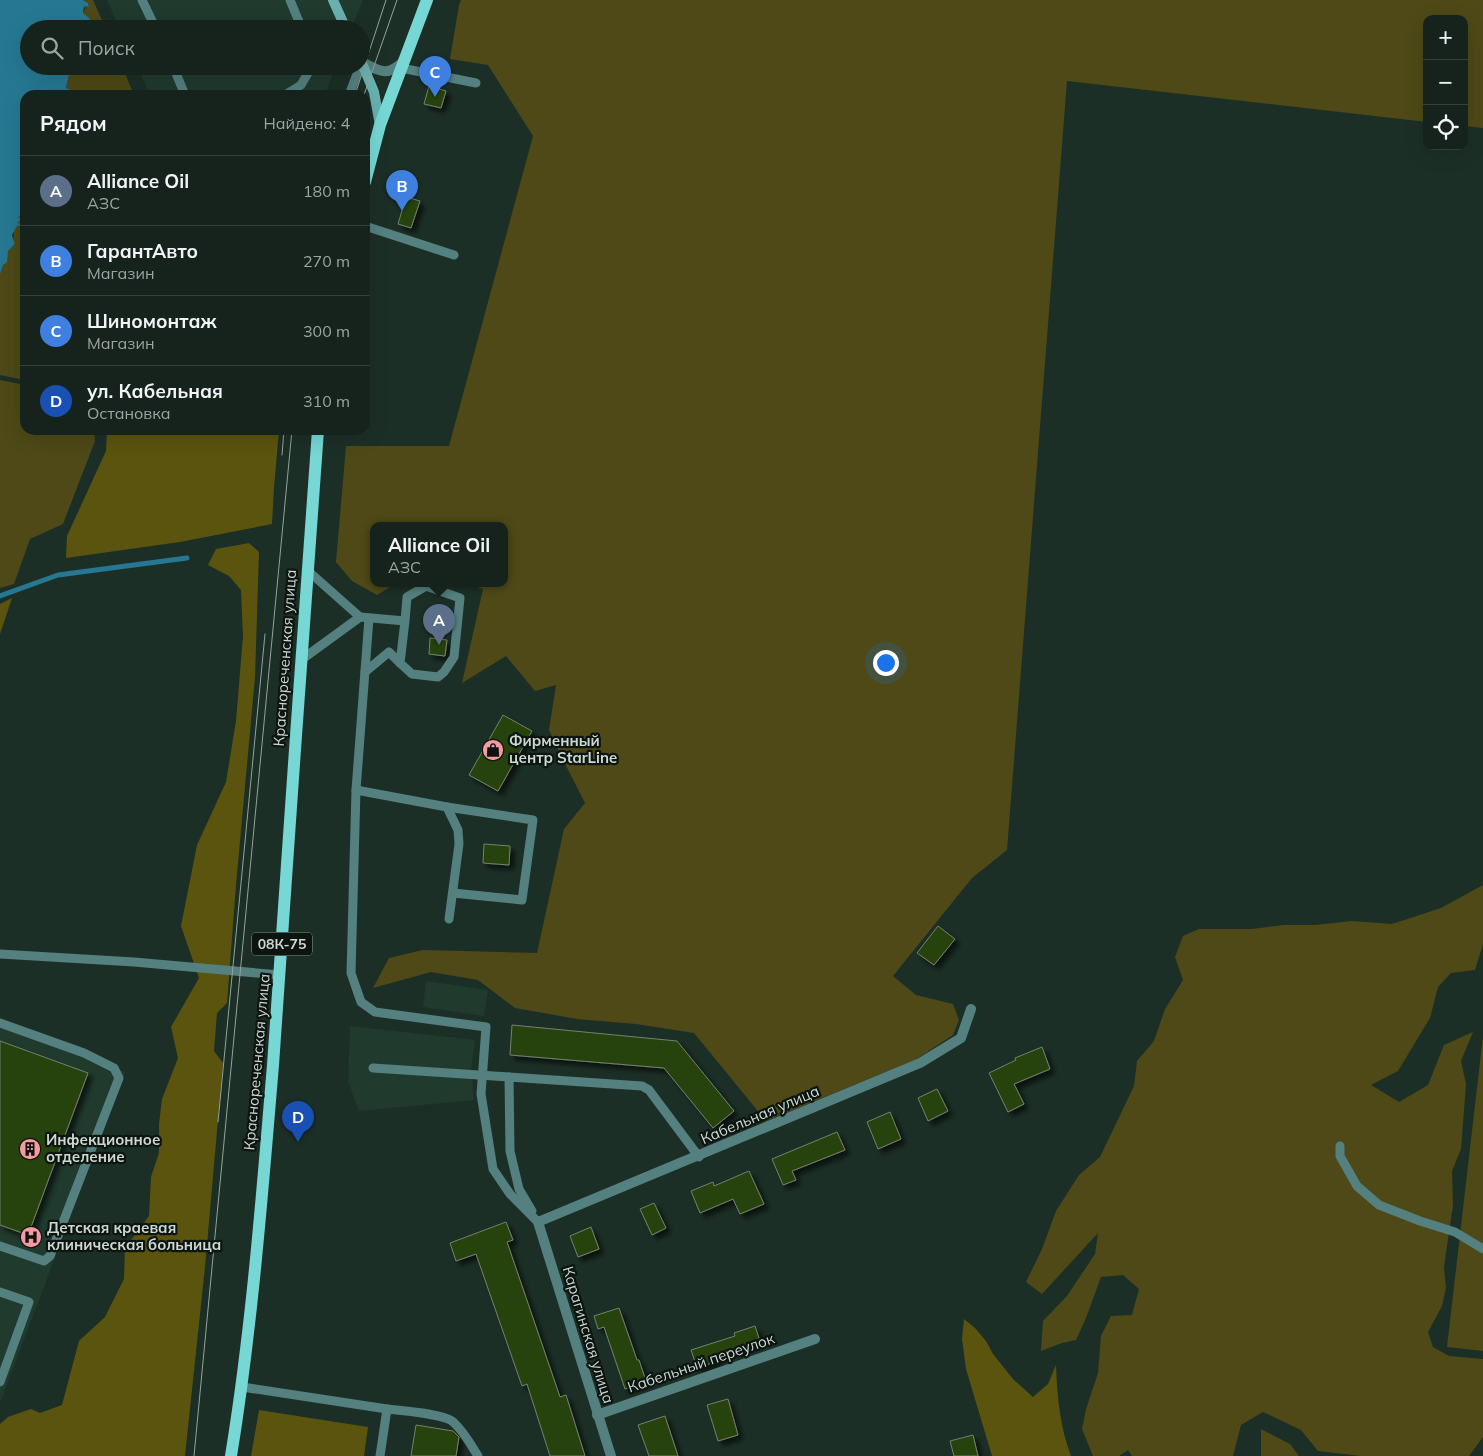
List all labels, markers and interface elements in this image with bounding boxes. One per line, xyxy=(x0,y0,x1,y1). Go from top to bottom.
map controls xyxy=(1423,15,1468,150)
button: + xyxy=(1423,15,1468,60)
search box xyxy=(20,20,370,75)
icon: search xyxy=(38,34,66,62)
text: Поиск xyxy=(78,36,135,60)
pin: C xyxy=(419,56,451,97)
button: − xyxy=(1423,60,1468,105)
button: locate xyxy=(1423,105,1468,150)
text: Рядом xyxy=(40,110,107,136)
text: Найдено: 4 xyxy=(264,113,350,133)
text: Alliance Oil xyxy=(87,169,189,193)
pin: B xyxy=(386,170,418,211)
text: A xyxy=(50,181,62,201)
text: 180 m xyxy=(303,181,350,201)
text: АЗС xyxy=(87,193,120,213)
text: ГарантАвто xyxy=(87,239,198,263)
text: B xyxy=(50,251,62,271)
text: 270 m xyxy=(303,251,350,271)
text: Магазин xyxy=(87,263,155,283)
text: Шиномонтаж xyxy=(87,309,217,333)
text: C xyxy=(51,321,61,341)
text: 300 m xyxy=(303,321,350,341)
text: Магазин xyxy=(87,333,155,353)
text: ул. Кабельная xyxy=(87,379,223,403)
text: D xyxy=(50,391,62,411)
text: 310 m xyxy=(303,391,350,411)
text: Остановка xyxy=(87,403,171,423)
popup xyxy=(370,522,508,587)
text: Alliance Oil xyxy=(388,533,490,557)
text: АЗС xyxy=(388,557,421,577)
street label: Краснореченская улица xyxy=(269,569,300,747)
pin: A xyxy=(423,604,455,645)
your location xyxy=(873,650,899,676)
place label: Фирменный центр StarLine xyxy=(509,731,617,767)
shop icon: Фирменный центр StarLine xyxy=(481,738,505,762)
road number: 08К-75 xyxy=(252,932,312,956)
street label: Краснореченская улица xyxy=(239,973,274,1151)
street label: Кабельная улица xyxy=(698,1081,822,1148)
pin: D xyxy=(282,1101,314,1142)
place label: Инфекционное отделение xyxy=(46,1130,160,1166)
building icon: Инфекционное отделение xyxy=(18,1137,42,1161)
place label: Детская краевая клиническая больница xyxy=(47,1218,221,1254)
hospital icon: Детская краевая клиническая больница xyxy=(19,1225,43,1249)
street label: Карагинская улица xyxy=(559,1264,618,1406)
street label: Кабельный переулок xyxy=(625,1328,778,1397)

